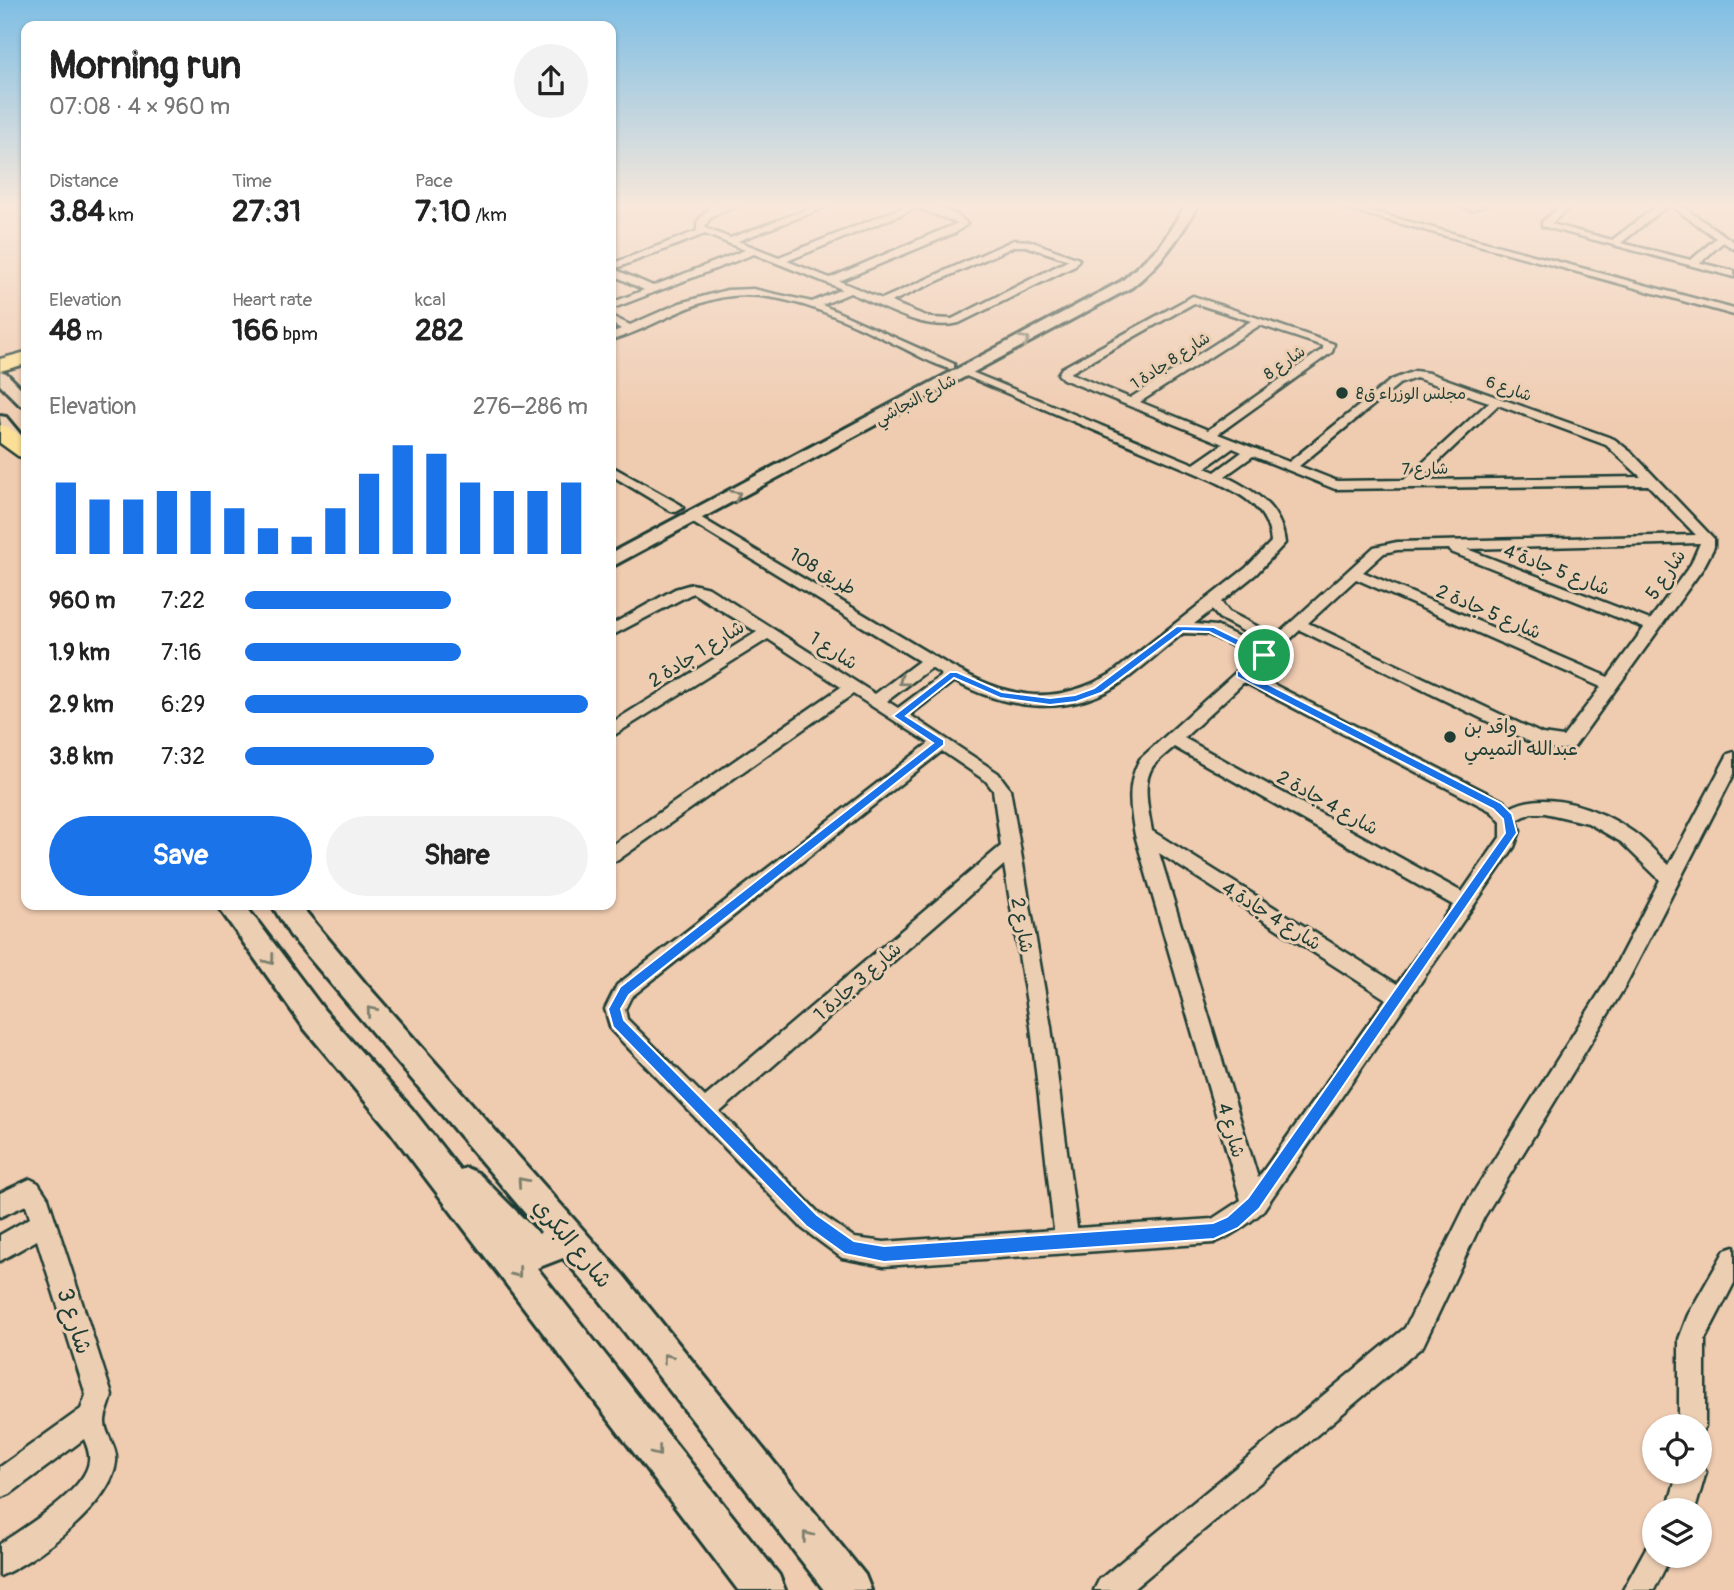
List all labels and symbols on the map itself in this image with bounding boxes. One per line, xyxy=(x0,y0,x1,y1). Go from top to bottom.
street label: شارع 8 جادة 1 xyxy=(1127,328,1214,395)
one-way arrow xyxy=(1018,335,1031,348)
street label: شارع 8 xyxy=(1260,341,1310,385)
street label: شارع النجاشي xyxy=(871,370,962,433)
street label: شارع 6 xyxy=(1483,372,1534,407)
place label: مجلس الوزراء ق8 xyxy=(1356,384,1466,404)
marker: مجلس الوزراء ق8 xyxy=(1334,385,1350,401)
street label: شارع 7 xyxy=(1402,459,1448,480)
one-way arrow xyxy=(729,489,741,503)
street label: شارع 5 جادة 4 xyxy=(1500,539,1613,602)
street label: طريق 108 xyxy=(785,543,860,601)
street label: شارع 5 xyxy=(1640,545,1692,605)
street label: شارع 5 جادة 2 xyxy=(1432,579,1545,646)
street label: شارع 1 جادة 2 xyxy=(644,615,749,694)
pin xyxy=(1234,625,1294,685)
street label: شارع 1 xyxy=(804,626,862,676)
one-way arrow xyxy=(898,673,911,685)
place label: واقد بن عبدالله التميمي xyxy=(1464,715,1578,765)
marker: واقد بن عبدالله التميمي xyxy=(1442,729,1458,745)
street label: شارع 4 جادة 2 xyxy=(1272,765,1382,841)
street label: شارع 4 جادة 4 xyxy=(1217,876,1326,957)
street label: شارع 2 xyxy=(1004,896,1039,955)
street label: شارع 3 جادة 1 xyxy=(809,937,907,1027)
one-way arrow xyxy=(261,952,274,965)
one-way arrow xyxy=(367,1007,380,1020)
street label: شارع 4 xyxy=(1211,1100,1250,1161)
one-way arrow xyxy=(517,1178,530,1191)
street label: شارع البكري xyxy=(525,1192,619,1296)
one-way arrow xyxy=(509,1265,522,1277)
street label: شارع 3 xyxy=(49,1285,99,1358)
one-way arrow xyxy=(662,1353,675,1365)
one-way arrow xyxy=(648,1445,661,1457)
one-way arrow xyxy=(803,1532,816,1544)

